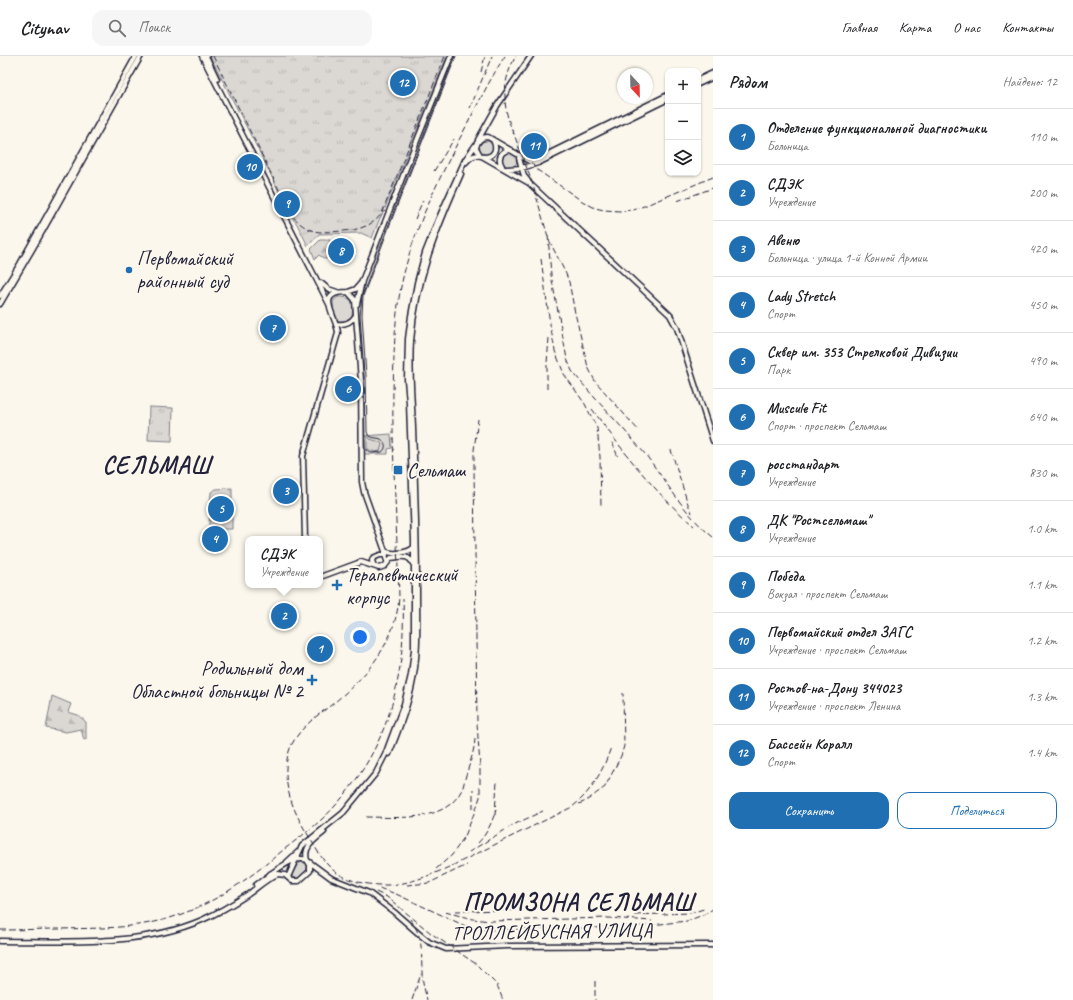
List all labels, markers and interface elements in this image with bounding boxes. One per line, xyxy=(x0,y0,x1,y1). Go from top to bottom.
search box xyxy=(92,10,372,46)
text: Citynav xyxy=(20,16,68,40)
icon: search xyxy=(106,17,128,39)
text: Поиск xyxy=(138,18,170,37)
text: Главная xyxy=(842,19,877,36)
text: Карта xyxy=(899,19,931,36)
text: О нас xyxy=(953,19,980,36)
text: Контакты xyxy=(1002,19,1053,36)
pin: 12 xyxy=(390,68,416,98)
north arrow xyxy=(617,68,653,104)
map controls xyxy=(665,68,701,176)
button: + xyxy=(665,68,701,104)
text: Рядом xyxy=(729,72,767,93)
text: Найдено: 12 xyxy=(1003,74,1057,90)
button: − xyxy=(665,104,701,140)
text: Отделение функциональной диагностики xyxy=(767,119,987,138)
text: 1 xyxy=(739,129,745,145)
text: 110 m xyxy=(1029,129,1057,145)
pin: 11 xyxy=(521,131,547,161)
text: Больница xyxy=(767,138,808,154)
button: layers xyxy=(665,140,701,176)
pin: 10 xyxy=(237,152,263,182)
text: СДЭК xyxy=(767,175,801,194)
text: 2 xyxy=(739,185,745,201)
text: 200 m xyxy=(1029,185,1057,201)
pin: 9 xyxy=(274,189,300,219)
text: Учреждение xyxy=(767,194,815,210)
text: Авеню xyxy=(767,231,800,250)
pin: 8 xyxy=(328,236,354,266)
text: 3 xyxy=(739,241,745,257)
text: 420 m xyxy=(1029,241,1057,257)
place label: Первомайский районный суд xyxy=(137,246,235,294)
text: Больница · улица 1-й Конной Армии xyxy=(767,250,927,266)
marker: Первомайский районный суд xyxy=(124,265,134,275)
text: Lady Stretch xyxy=(767,287,835,306)
text: 4 xyxy=(739,297,745,313)
text: 450 m xyxy=(1029,297,1057,313)
text: Спорт xyxy=(767,306,795,322)
pin: 7 xyxy=(260,313,286,343)
text: Сквер им. 353 Стрелковой Дивизии xyxy=(767,343,957,362)
text: 5 xyxy=(739,353,745,369)
text: 490 m xyxy=(1029,353,1057,369)
text: Парк xyxy=(767,362,790,378)
pin: 6 xyxy=(335,374,361,404)
text: Muscule Fit xyxy=(767,399,826,418)
text: 6 xyxy=(739,409,745,425)
text: 640 m xyxy=(1029,409,1057,425)
text: Спорт · проспект Сельмаш xyxy=(767,418,886,434)
district label: СЕЛЬМАШ xyxy=(103,450,214,480)
text: росстандарт xyxy=(767,455,839,474)
place label: Сельмаш xyxy=(407,458,467,483)
marker: Сельмаш xyxy=(392,464,404,476)
text: 7 xyxy=(739,465,745,481)
text: 830 m xyxy=(1029,465,1057,481)
text: Учреждение xyxy=(767,474,815,490)
pin: 3 xyxy=(273,476,299,506)
pin: 5 xyxy=(208,494,234,524)
text: ДК "Ростсельмаш" xyxy=(767,511,870,530)
text: 8 xyxy=(739,521,745,537)
text: 1.0 km xyxy=(1027,521,1057,537)
pin: 4 xyxy=(202,524,228,554)
text: Учреждение xyxy=(767,530,815,546)
popup xyxy=(245,536,323,588)
text: СДЭК xyxy=(260,545,294,564)
place label: Терапевтический корпус xyxy=(346,562,459,610)
text: Учреждение xyxy=(260,564,308,580)
text: Победа xyxy=(767,567,804,586)
text: 9 xyxy=(739,577,745,593)
text: 1.1 km xyxy=(1027,577,1057,593)
marker: Терапевтический корпус xyxy=(331,579,343,591)
text: Вокзал · проспект Сельмаш xyxy=(767,586,888,602)
pin: 2 xyxy=(271,601,297,631)
text: Первомайский отдел ЗАГС xyxy=(767,623,912,642)
your location xyxy=(350,627,370,647)
text: 10 xyxy=(736,633,748,649)
text: 1.2 km xyxy=(1027,633,1057,649)
pin: 1 xyxy=(307,634,333,664)
text: Учреждение · проспект Сельмаш xyxy=(767,642,906,658)
place label: Родильный дом Областной больницы № 2 xyxy=(131,656,305,704)
marker: Родильный дом Областной больницы № 2 xyxy=(306,674,318,686)
text: Ростов-на-Дону 344023 xyxy=(767,679,901,698)
text: 11 xyxy=(736,689,748,705)
text: 1.3 km xyxy=(1027,689,1057,705)
text: Учреждение · проспект Ленина xyxy=(767,698,900,714)
text: Бассейн Коралл xyxy=(767,735,851,754)
text: 12 xyxy=(736,745,748,761)
text: 1.4 km xyxy=(1027,745,1057,761)
text: Спорт xyxy=(767,754,795,770)
button: Сохранить xyxy=(729,792,889,829)
button: Поделиться xyxy=(897,792,1057,829)
district label: ПРОМЗОНА СЕЛЬМАШ xyxy=(464,887,697,917)
street label: ТРОЛЛЕЙБУСНАЯ УЛИЦА xyxy=(451,917,654,946)

